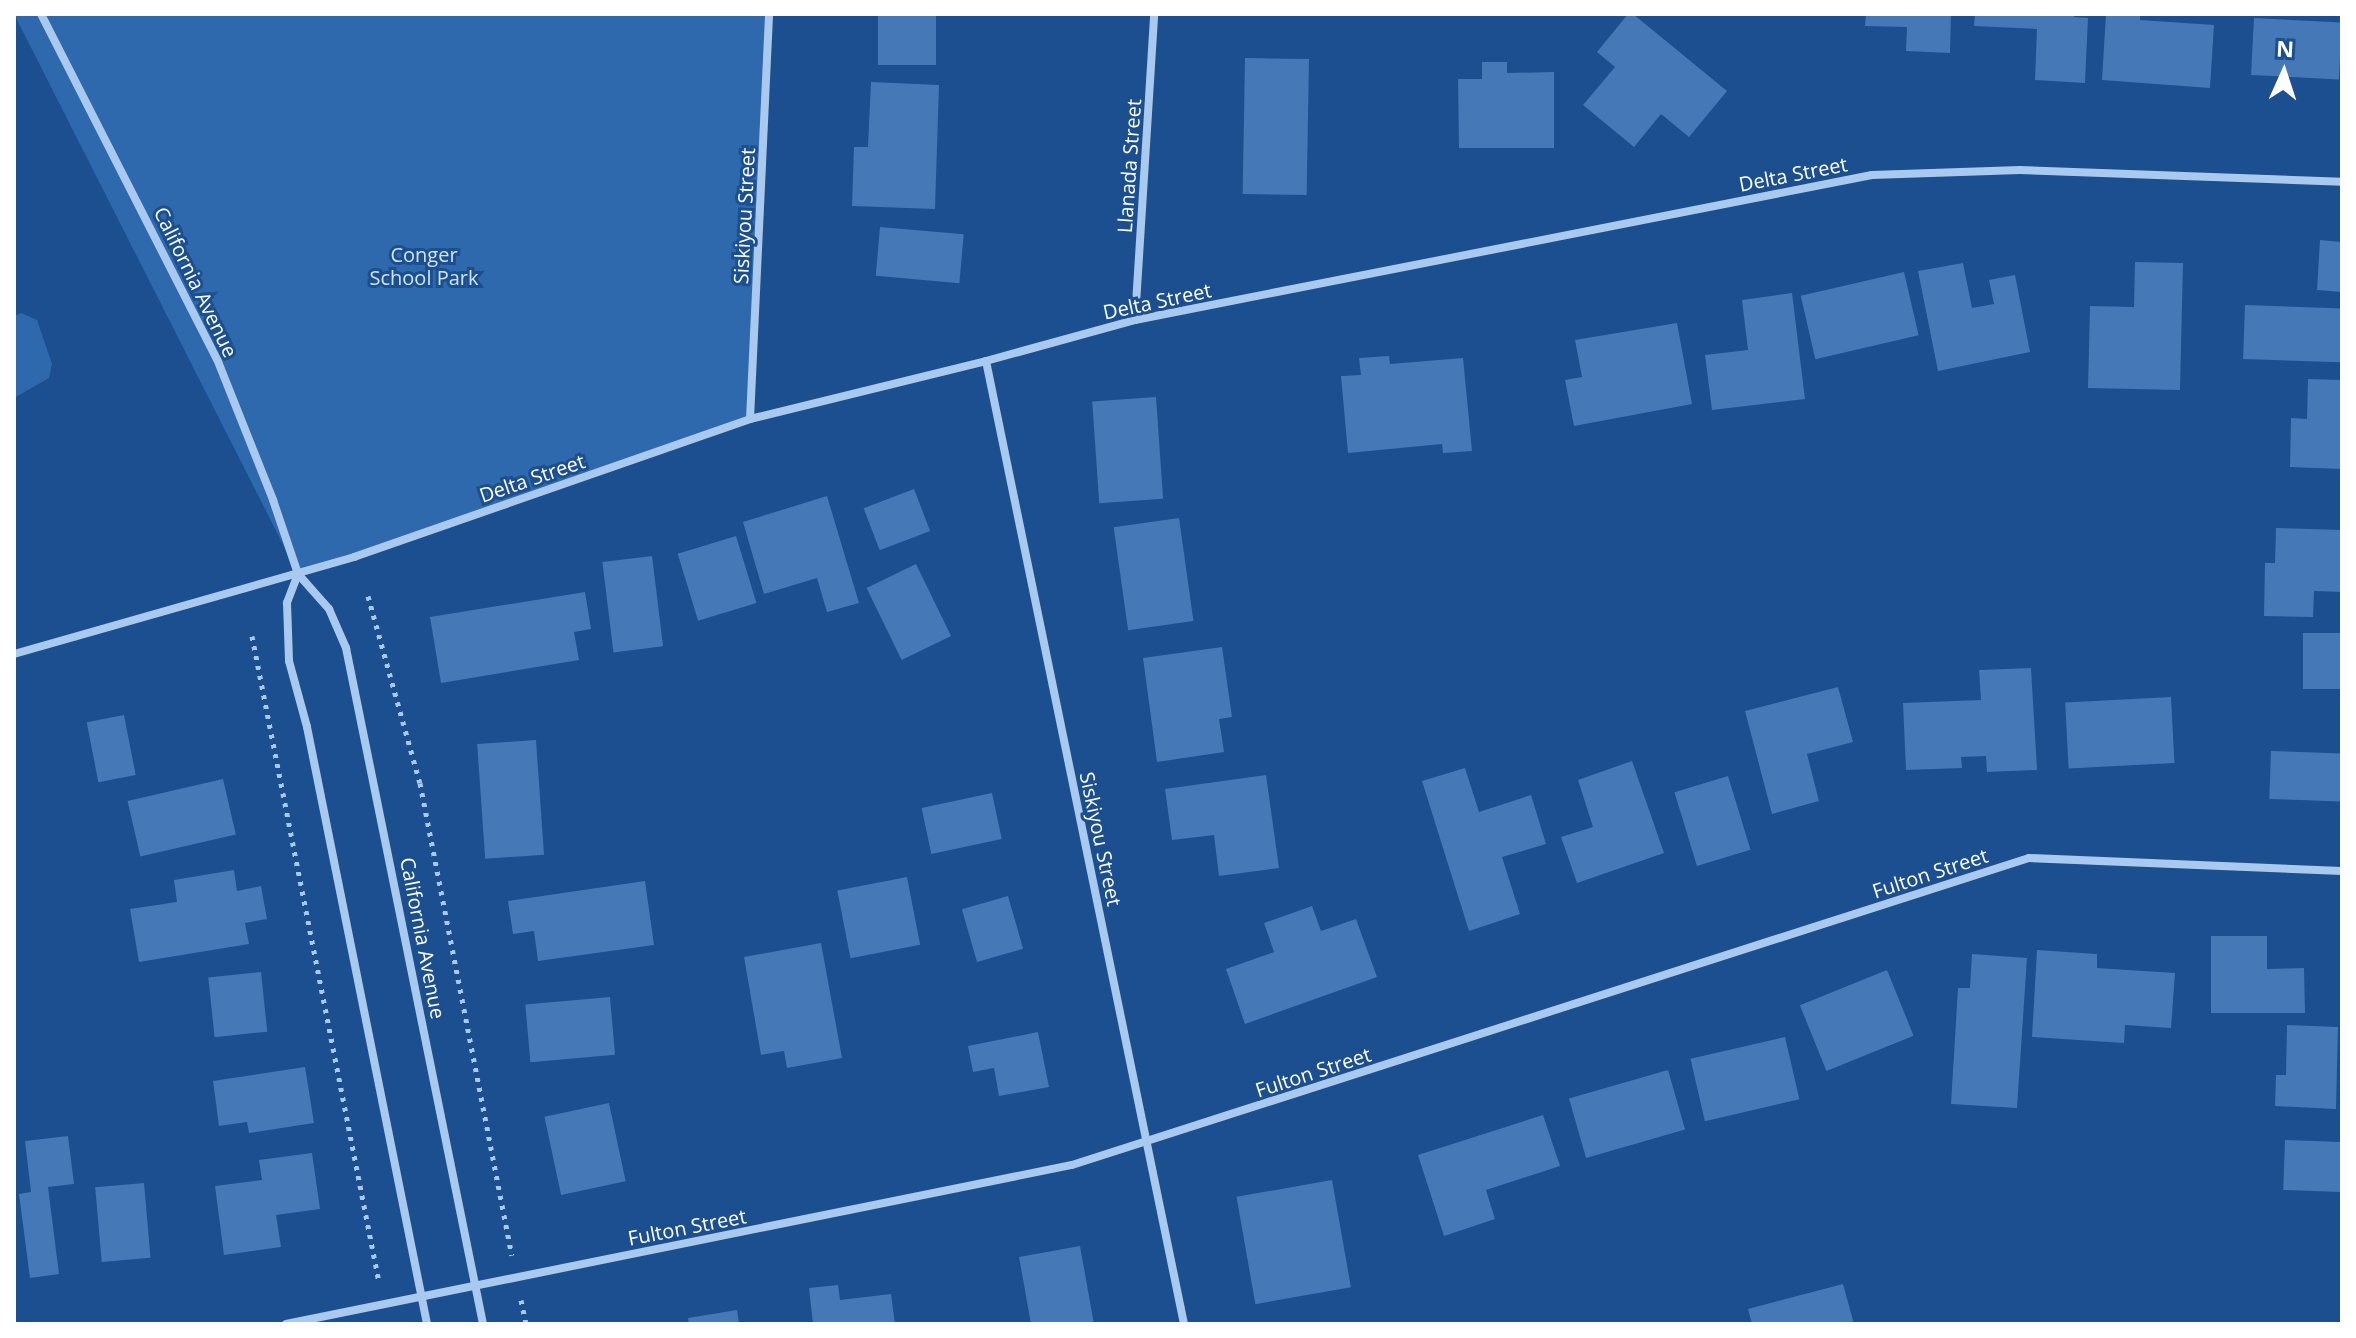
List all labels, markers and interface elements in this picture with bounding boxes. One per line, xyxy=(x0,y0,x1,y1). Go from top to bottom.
north arrow xyxy=(2244,32,2324,112)
text: N xyxy=(2276,33,2295,63)
street label: Llanada Street xyxy=(1112,98,1146,234)
street label: Siskiyou Street xyxy=(728,147,760,285)
street label: Delta Street xyxy=(1737,152,1849,196)
street label: California Avenue xyxy=(149,203,243,361)
park label: Conger School Park xyxy=(370,242,478,289)
street label: Delta Street xyxy=(1101,278,1213,324)
street label: Delta Street xyxy=(476,449,588,507)
street label: Siskiyou Street xyxy=(1075,770,1127,908)
street label: Fulton Street xyxy=(1869,843,1991,903)
street label: California Avenue xyxy=(396,855,450,1021)
street label: Fulton Street xyxy=(1252,1042,1374,1102)
street label: Fulton Street xyxy=(626,1204,748,1250)

